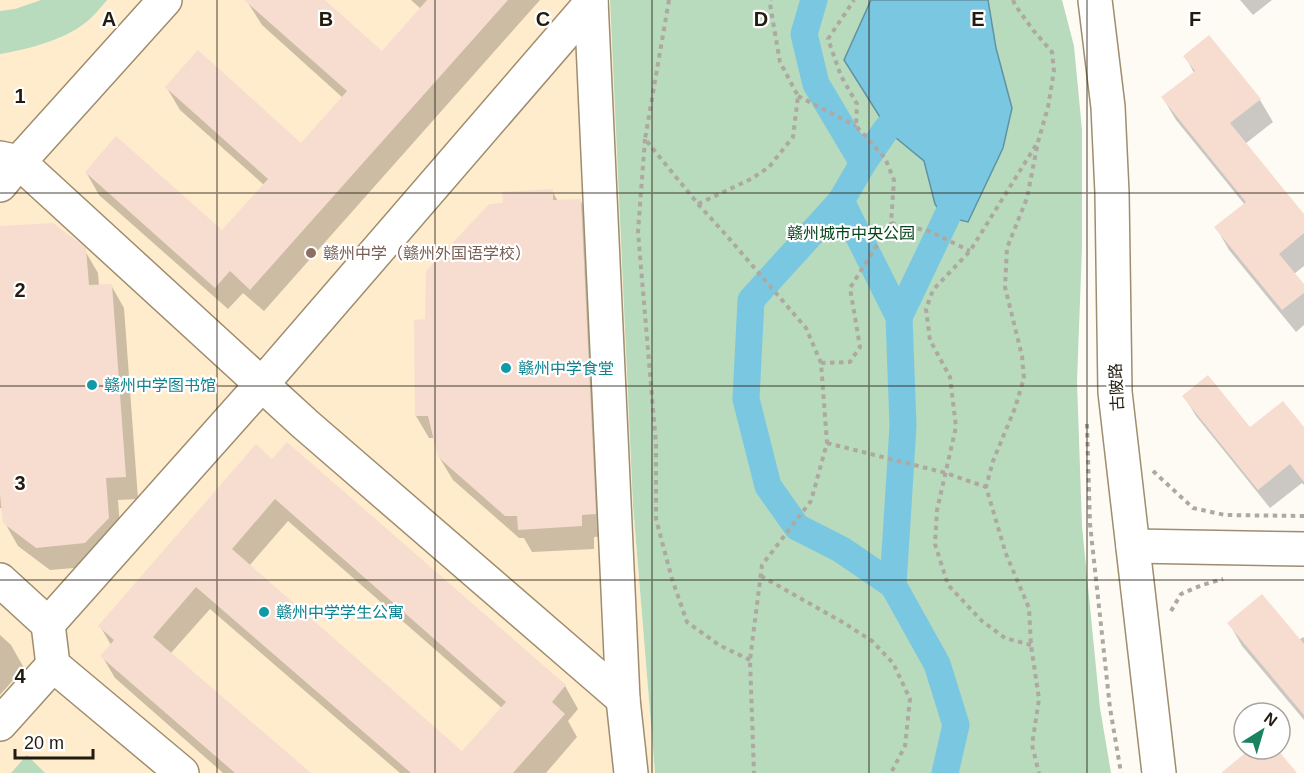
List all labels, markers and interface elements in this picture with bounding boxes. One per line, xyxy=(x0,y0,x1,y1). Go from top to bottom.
text: A xyxy=(102,8,116,30)
text: B xyxy=(319,8,333,30)
text: C xyxy=(536,8,550,30)
text: D xyxy=(754,8,768,30)
text: E xyxy=(971,8,985,30)
text: F xyxy=(1189,8,1201,30)
text: 1 xyxy=(14,85,26,107)
park label: 赣州城市中央公园 xyxy=(787,224,915,242)
place label: 赣州中学（赣州外国语学校） xyxy=(323,244,531,262)
marker: 赣州中学（赣州外国语学校） xyxy=(304,246,318,260)
text: 2 xyxy=(14,279,26,301)
place label: 赣州中学食堂 xyxy=(518,359,614,377)
marker: 赣州中学食堂 xyxy=(499,361,513,375)
street label: 古陂路 xyxy=(1107,363,1126,411)
place label: 赣州中学图书馆 xyxy=(104,376,216,394)
marker: 赣州中学图书馆 xyxy=(85,378,99,392)
text: 3 xyxy=(14,472,26,494)
place label: 赣州中学学生公寓 xyxy=(276,603,404,621)
marker: 赣州中学学生公寓 xyxy=(257,605,271,619)
text: 4 xyxy=(14,665,26,687)
north arrow xyxy=(1232,701,1292,761)
text: N xyxy=(1261,709,1280,730)
scale bar xyxy=(15,722,93,760)
text: 20 m xyxy=(24,733,64,753)

